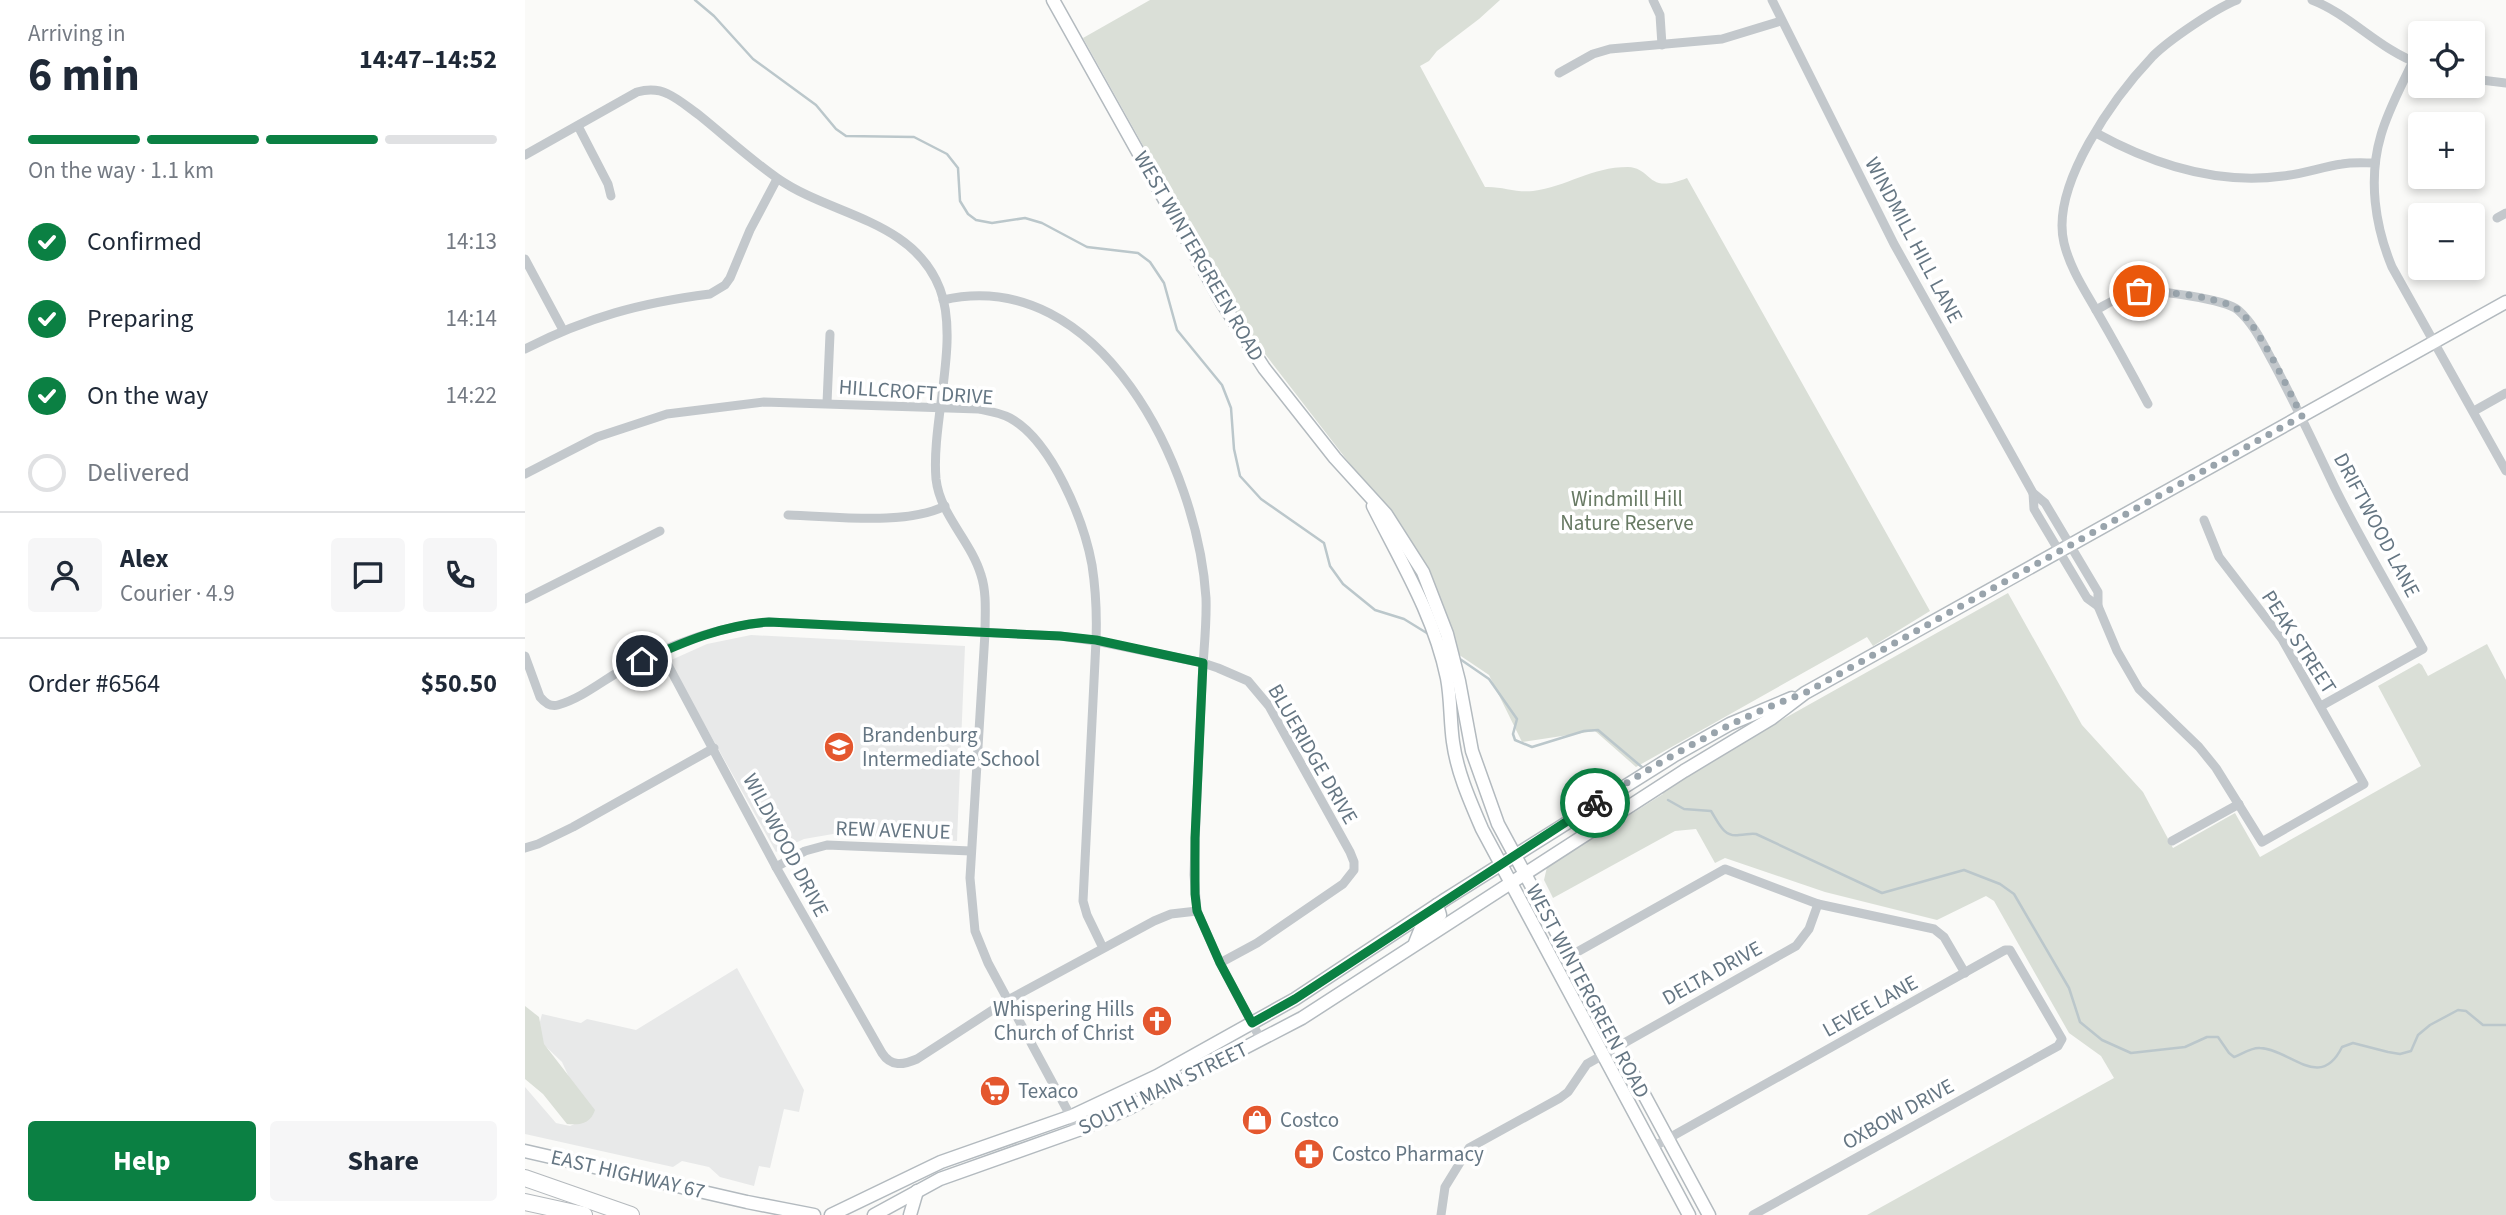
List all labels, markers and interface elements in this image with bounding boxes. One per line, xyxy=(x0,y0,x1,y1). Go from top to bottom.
text: Arriving in xyxy=(28,17,126,50)
map controls xyxy=(2408,21,2485,280)
button: locate xyxy=(2408,21,2485,98)
text: 14:47–14:52 xyxy=(359,41,497,78)
text: 6 min xyxy=(28,43,140,108)
button: + xyxy=(2408,112,2485,189)
street label: WEST WINTERGREEN ROAD xyxy=(1126,145,1272,367)
street label: WINDMILL HILL LANE xyxy=(1858,152,1970,328)
text: On the way · 1.1 km xyxy=(28,154,214,187)
button: − xyxy=(2408,203,2485,280)
icon: check xyxy=(28,223,66,261)
text: Confirmed xyxy=(87,223,202,260)
text: 14:13 xyxy=(446,225,497,258)
pin xyxy=(2109,261,2169,321)
icon: bag xyxy=(2120,272,2158,310)
icon: check xyxy=(28,300,66,338)
text: Preparing xyxy=(87,300,193,337)
text: 14:14 xyxy=(446,302,497,335)
street label: HILLCROFT DRIVE xyxy=(838,372,994,412)
icon: check xyxy=(28,377,66,415)
text: On the way xyxy=(87,377,208,414)
text: 14:22 xyxy=(446,379,497,412)
street label: DRIFTWOOD LANE xyxy=(2326,447,2428,603)
text: Delivered xyxy=(87,454,190,491)
park label: Windmill Hill Nature Reserve xyxy=(1560,484,1694,538)
button: person xyxy=(28,538,102,612)
button: chat xyxy=(331,538,405,612)
button: phone xyxy=(423,538,497,612)
text: Alex xyxy=(120,540,169,577)
text: Courier · 4.9 xyxy=(120,577,235,610)
street label: PEAK STREET xyxy=(2254,584,2344,700)
pin xyxy=(612,631,672,691)
icon: home xyxy=(623,642,661,680)
text: Order #6564 xyxy=(28,665,160,702)
text: $50.50 xyxy=(421,665,497,702)
street label: BLUERIDGE DRIVE xyxy=(1261,678,1365,830)
place label: Brandenburg Intermediate School xyxy=(862,720,1040,774)
school or university icon: Brandenburg Intermediate School xyxy=(822,730,856,764)
street label: WILDWOOD DRIVE xyxy=(736,768,836,922)
courier xyxy=(1560,768,1630,838)
icon: bike xyxy=(1576,784,1614,822)
street label: REW AVENUE xyxy=(835,813,951,847)
street label: WEST WINTERGREEN ROAD xyxy=(1519,879,1657,1103)
street label: DELTA DRIVE xyxy=(1657,933,1767,1013)
street label: LEVEE LANE xyxy=(1817,967,1923,1045)
place label: Whispering Hills Church of Christ xyxy=(993,994,1134,1048)
church icon: Whispering Hills Church of Christ xyxy=(1140,1004,1174,1038)
street label: SOUTH MAIN STREET xyxy=(1073,1034,1253,1142)
street label: OXBOW DRIVE xyxy=(1837,1071,1959,1157)
supermarket icon: Texaco xyxy=(978,1074,1012,1108)
place label: Texaco xyxy=(1018,1076,1078,1106)
shop icon: Costco xyxy=(1240,1103,1274,1137)
place label: Costco xyxy=(1280,1105,1339,1135)
button: Help xyxy=(28,1121,256,1201)
button: Share xyxy=(270,1121,497,1201)
pharmacy icon: Costco Pharmacy xyxy=(1292,1137,1326,1171)
place label: Costco Pharmacy xyxy=(1332,1139,1484,1169)
street label: EAST HIGHWAY 67 xyxy=(548,1142,708,1206)

